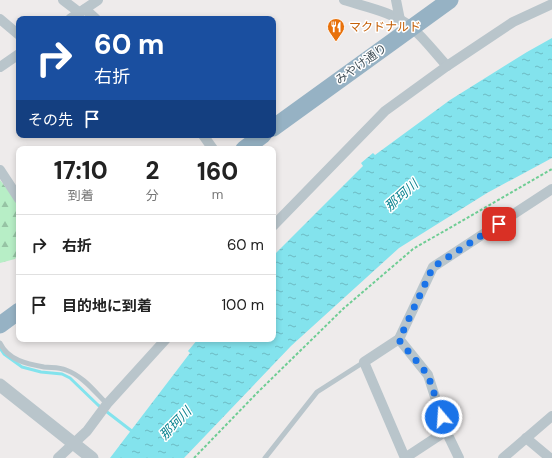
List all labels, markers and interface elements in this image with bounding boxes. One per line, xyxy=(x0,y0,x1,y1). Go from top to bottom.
restaurant icon: マクドナルド xyxy=(326,17,346,42)
place label: マクドナルド xyxy=(349,19,421,35)
text: 60 m xyxy=(94,26,164,63)
icon: right xyxy=(28,32,80,84)
street label: みやけ通り xyxy=(332,40,390,88)
text: 右折 xyxy=(94,65,130,89)
icon: arrive xyxy=(81,108,103,130)
text: その先 xyxy=(28,110,73,130)
text: 17:10 xyxy=(54,155,108,186)
text: 2 xyxy=(145,155,159,186)
text: 160 xyxy=(197,156,238,187)
water label: 那珂川 xyxy=(381,175,423,215)
text: m xyxy=(212,186,223,203)
text: 到着 xyxy=(68,187,94,204)
text: 分 xyxy=(146,187,159,204)
pin xyxy=(482,207,516,241)
icon: arrive xyxy=(488,213,510,235)
icon: right xyxy=(28,234,50,256)
text: 60 m xyxy=(227,235,264,255)
text: 右折 xyxy=(62,236,92,256)
icon: arrive xyxy=(28,294,50,316)
text: 100 m xyxy=(221,295,264,315)
text: 目的地に到着 xyxy=(62,296,152,316)
position arrow xyxy=(421,396,463,438)
water label: 那珂川 xyxy=(156,402,196,443)

